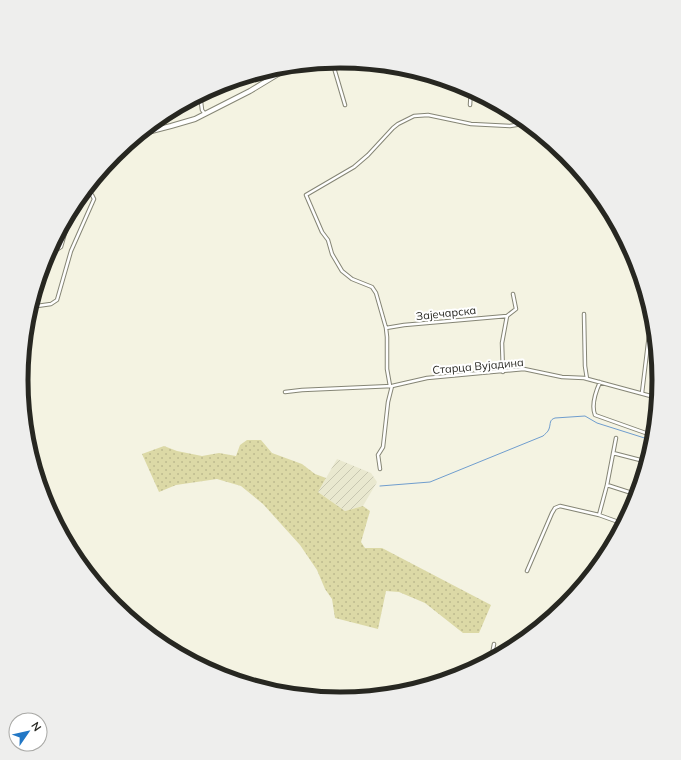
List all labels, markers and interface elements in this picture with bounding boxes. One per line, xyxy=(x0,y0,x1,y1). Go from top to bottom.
street label: Зајечарска xyxy=(415,303,477,323)
street label: Старца Вујадина xyxy=(432,355,524,377)
north arrow xyxy=(8,712,48,752)
text: N xyxy=(28,719,44,734)

